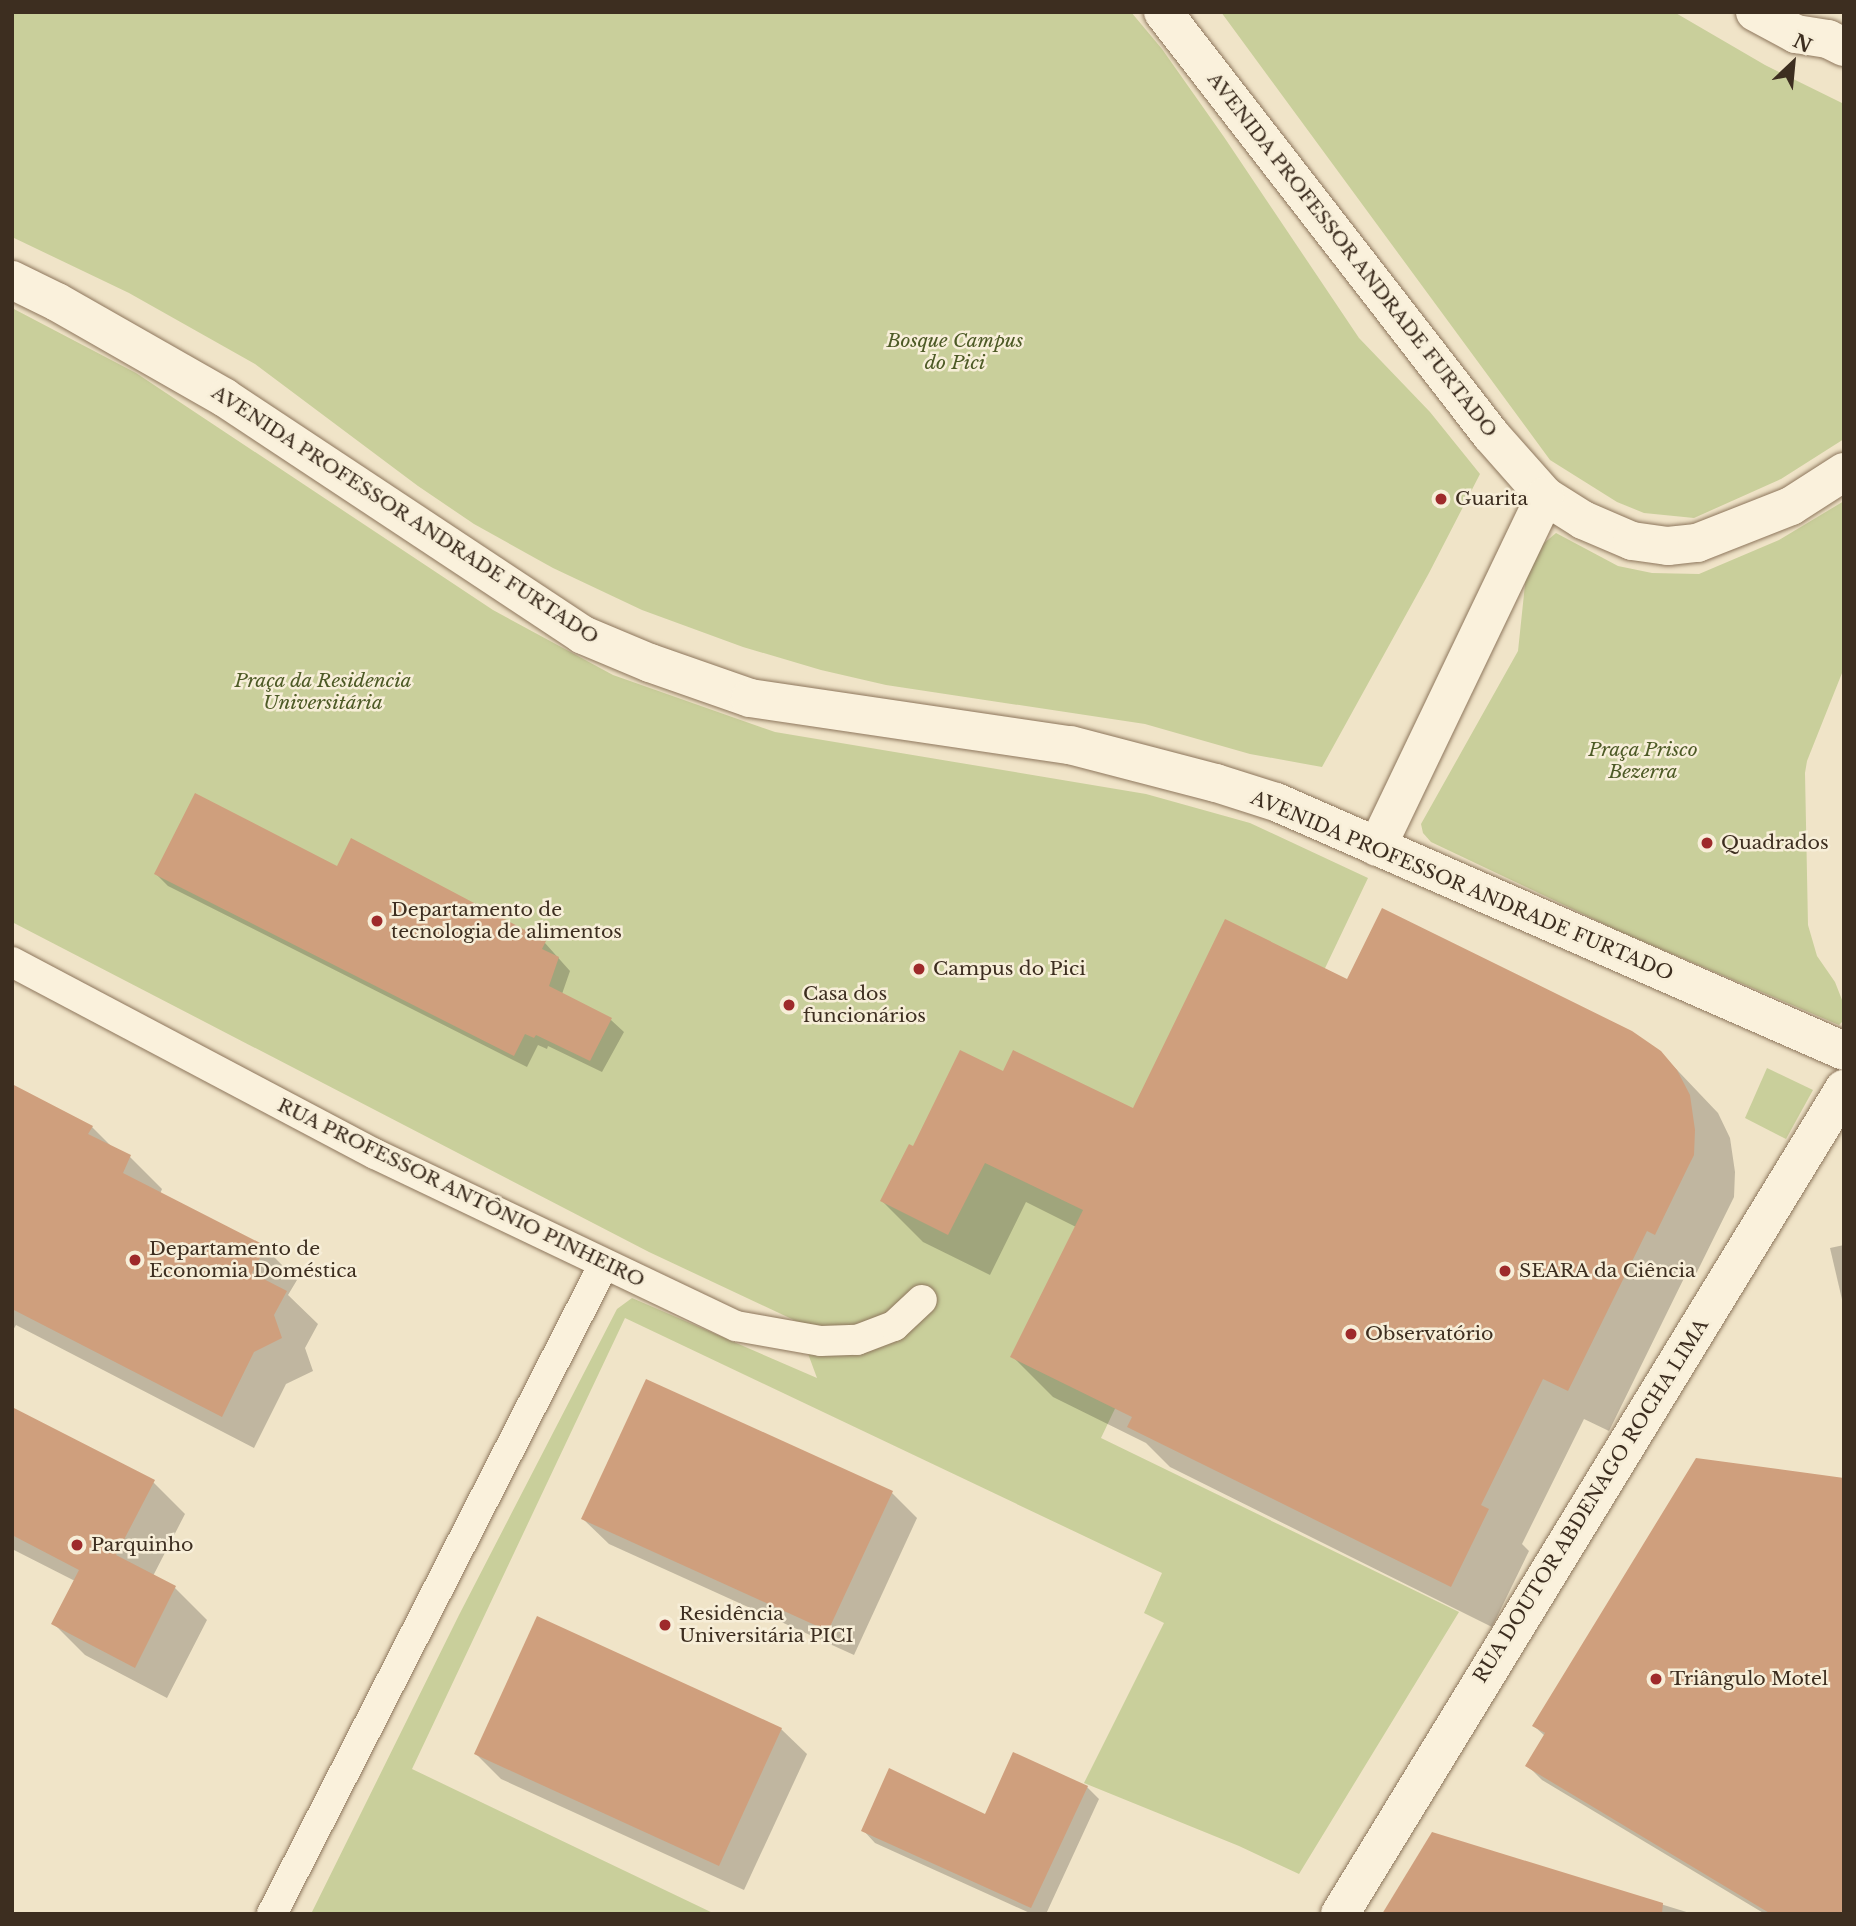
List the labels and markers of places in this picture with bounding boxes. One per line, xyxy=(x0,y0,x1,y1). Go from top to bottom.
place label: Guarita xyxy=(1455,488,1528,510)
marker: Guarita xyxy=(1433,491,1449,507)
place label: Quadrados xyxy=(1721,832,1829,854)
marker: Quadrados xyxy=(1699,835,1715,851)
place label: Departamento de tecnologia de alimentos xyxy=(391,899,622,943)
marker: Departamento de tecnologia de alimentos xyxy=(369,913,385,929)
place label: Campus do Pici xyxy=(933,958,1086,980)
marker: Campus do Pici xyxy=(911,961,927,977)
place label: Casa dos funcionários xyxy=(803,983,926,1027)
marker: Casa dos funcionários xyxy=(781,997,797,1013)
place label: Departamento de Economia Doméstica xyxy=(149,1238,357,1282)
marker: Departamento de Economia Doméstica xyxy=(127,1252,143,1268)
place label: SEARA da Ciência xyxy=(1519,1260,1696,1282)
marker: SEARA da Ciência xyxy=(1497,1263,1513,1279)
place label: Observatório xyxy=(1365,1323,1493,1345)
marker: Observatório xyxy=(1343,1326,1359,1342)
place label: Parquinho xyxy=(91,1534,193,1556)
marker: Parquinho xyxy=(69,1537,85,1553)
place label: Residência Universitária PICI xyxy=(679,1603,854,1647)
marker: Residência Universitária PICI xyxy=(657,1617,673,1633)
place label: Triângulo Motel xyxy=(1670,1668,1828,1690)
marker: Triângulo Motel xyxy=(1648,1671,1664,1687)

